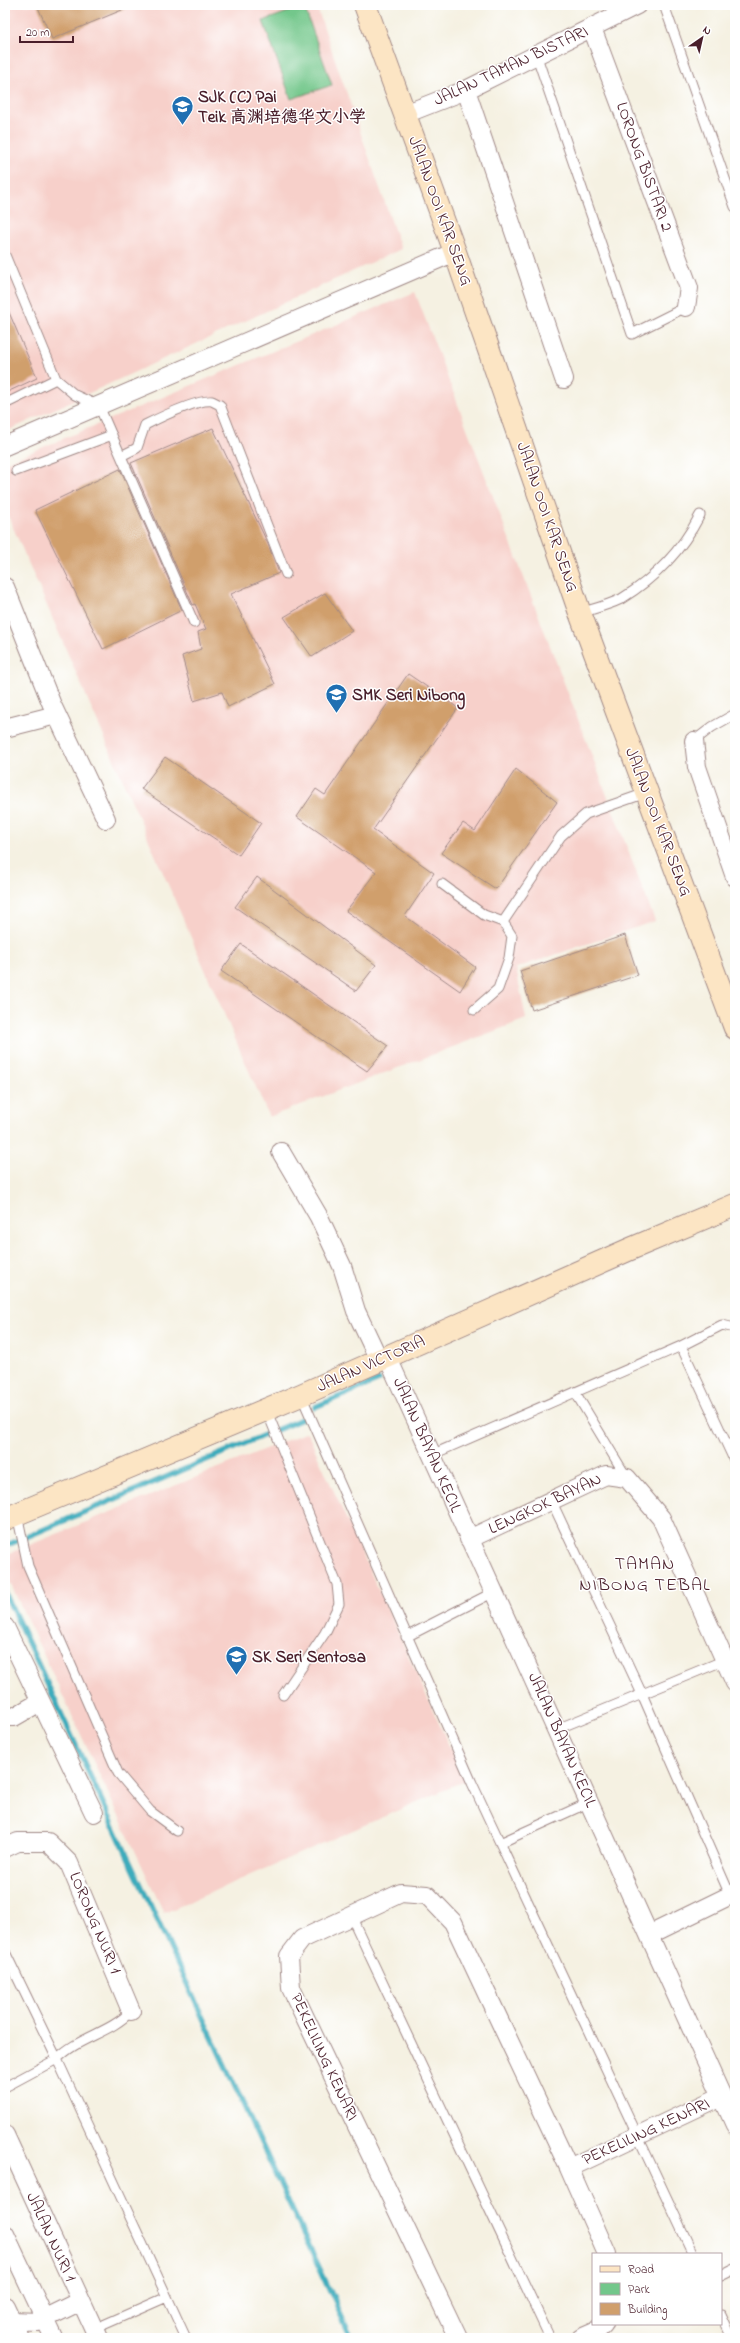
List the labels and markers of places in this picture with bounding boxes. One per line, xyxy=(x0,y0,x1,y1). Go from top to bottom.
place label: SJK (C) Pai Teik 高渊培德华文小学 xyxy=(198,85,366,130)
school or university icon: SJK (C) Pai Teik 高渊培德华文小学 xyxy=(169,94,195,127)
school or university icon: SMK Seri Nibong xyxy=(323,682,349,715)
place label: SMK Seri Nibong xyxy=(352,683,466,710)
school or university icon: SK Seri Sentosa xyxy=(223,1644,249,1677)
place label: SK Seri Sentosa xyxy=(252,1645,366,1670)

